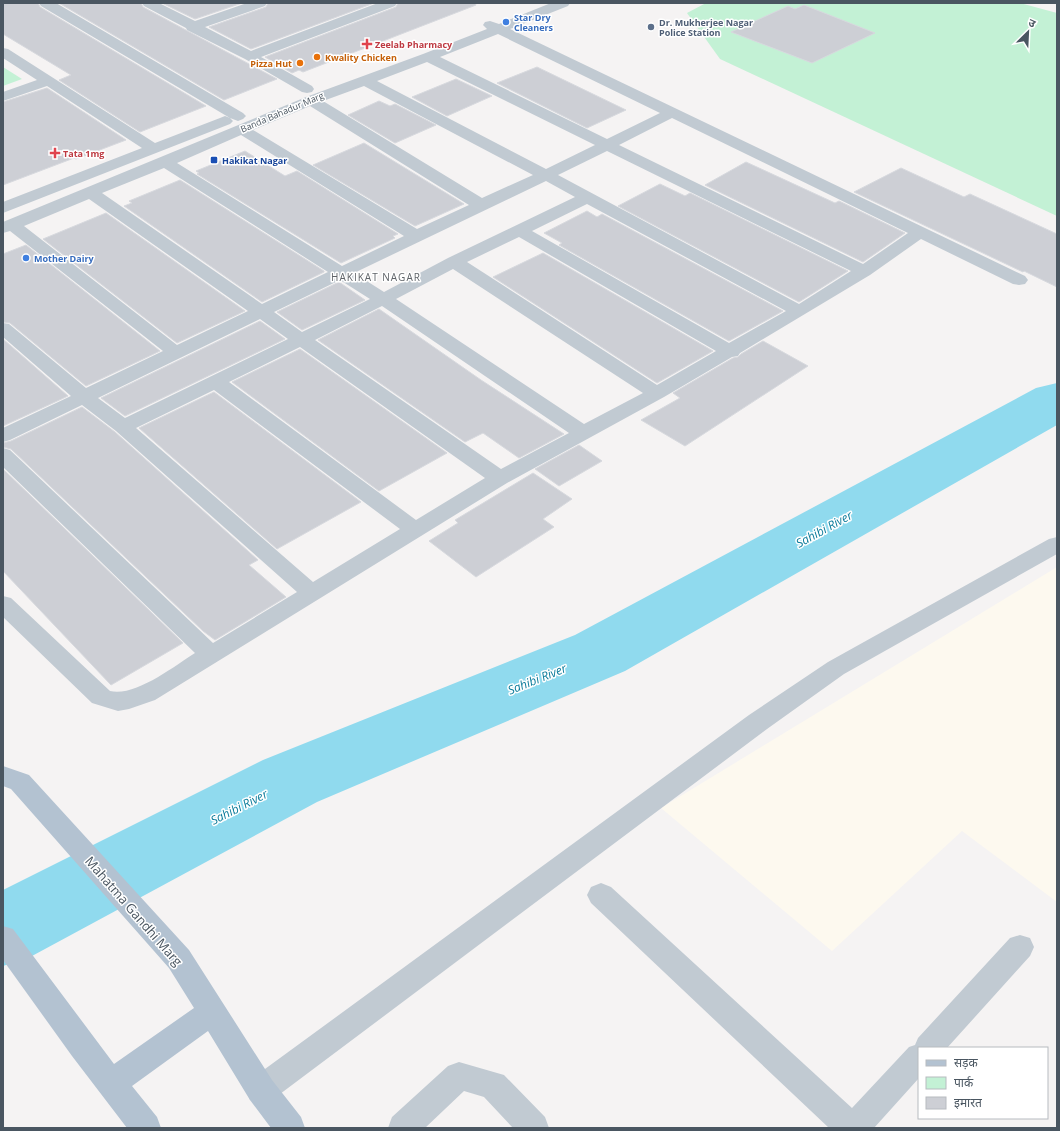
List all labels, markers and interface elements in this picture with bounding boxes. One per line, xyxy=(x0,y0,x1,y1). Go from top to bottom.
place label: Star Dry Cleaners xyxy=(514,11,554,34)
north arrow xyxy=(1008,12,1048,52)
text: उ xyxy=(1026,14,1039,31)
place label: Dr. Mukherjee Nagar Police Station xyxy=(659,16,753,39)
marker: Star Dry Cleaners xyxy=(501,17,511,27)
marker: Dr. Mukherjee Nagar Police Station xyxy=(646,22,656,32)
place label: Zeelab Pharmacy xyxy=(375,38,453,51)
marker: Zeelab Pharmacy xyxy=(362,39,372,49)
place label: Kwality Chicken xyxy=(325,51,397,64)
marker: Kwality Chicken xyxy=(312,52,322,62)
place label: Pizza Hut xyxy=(250,57,292,70)
marker: Pizza Hut xyxy=(295,58,305,68)
street label: Banda Bahadur Marg xyxy=(238,89,326,135)
place label: Tata 1mg xyxy=(63,147,104,160)
marker: Tata 1mg xyxy=(50,148,60,158)
place label: Hakikat Nagar xyxy=(222,154,287,167)
marker: Hakikat Nagar xyxy=(209,155,219,165)
place label: Mother Dairy xyxy=(34,252,95,265)
marker: Mother Dairy xyxy=(21,253,31,263)
district label: HAKIKAT NAGAR xyxy=(331,270,421,284)
water label: Sahibi River xyxy=(793,506,856,551)
water label: Sahibi River xyxy=(505,659,570,698)
water label: Sahibi River xyxy=(208,785,272,829)
street label: Mahatma Gandhi Marg xyxy=(81,852,187,970)
legend xyxy=(918,1047,1048,1119)
text: सड़क xyxy=(954,1054,979,1071)
text: पार्क xyxy=(954,1074,974,1091)
text: इमारत xyxy=(954,1094,983,1111)

